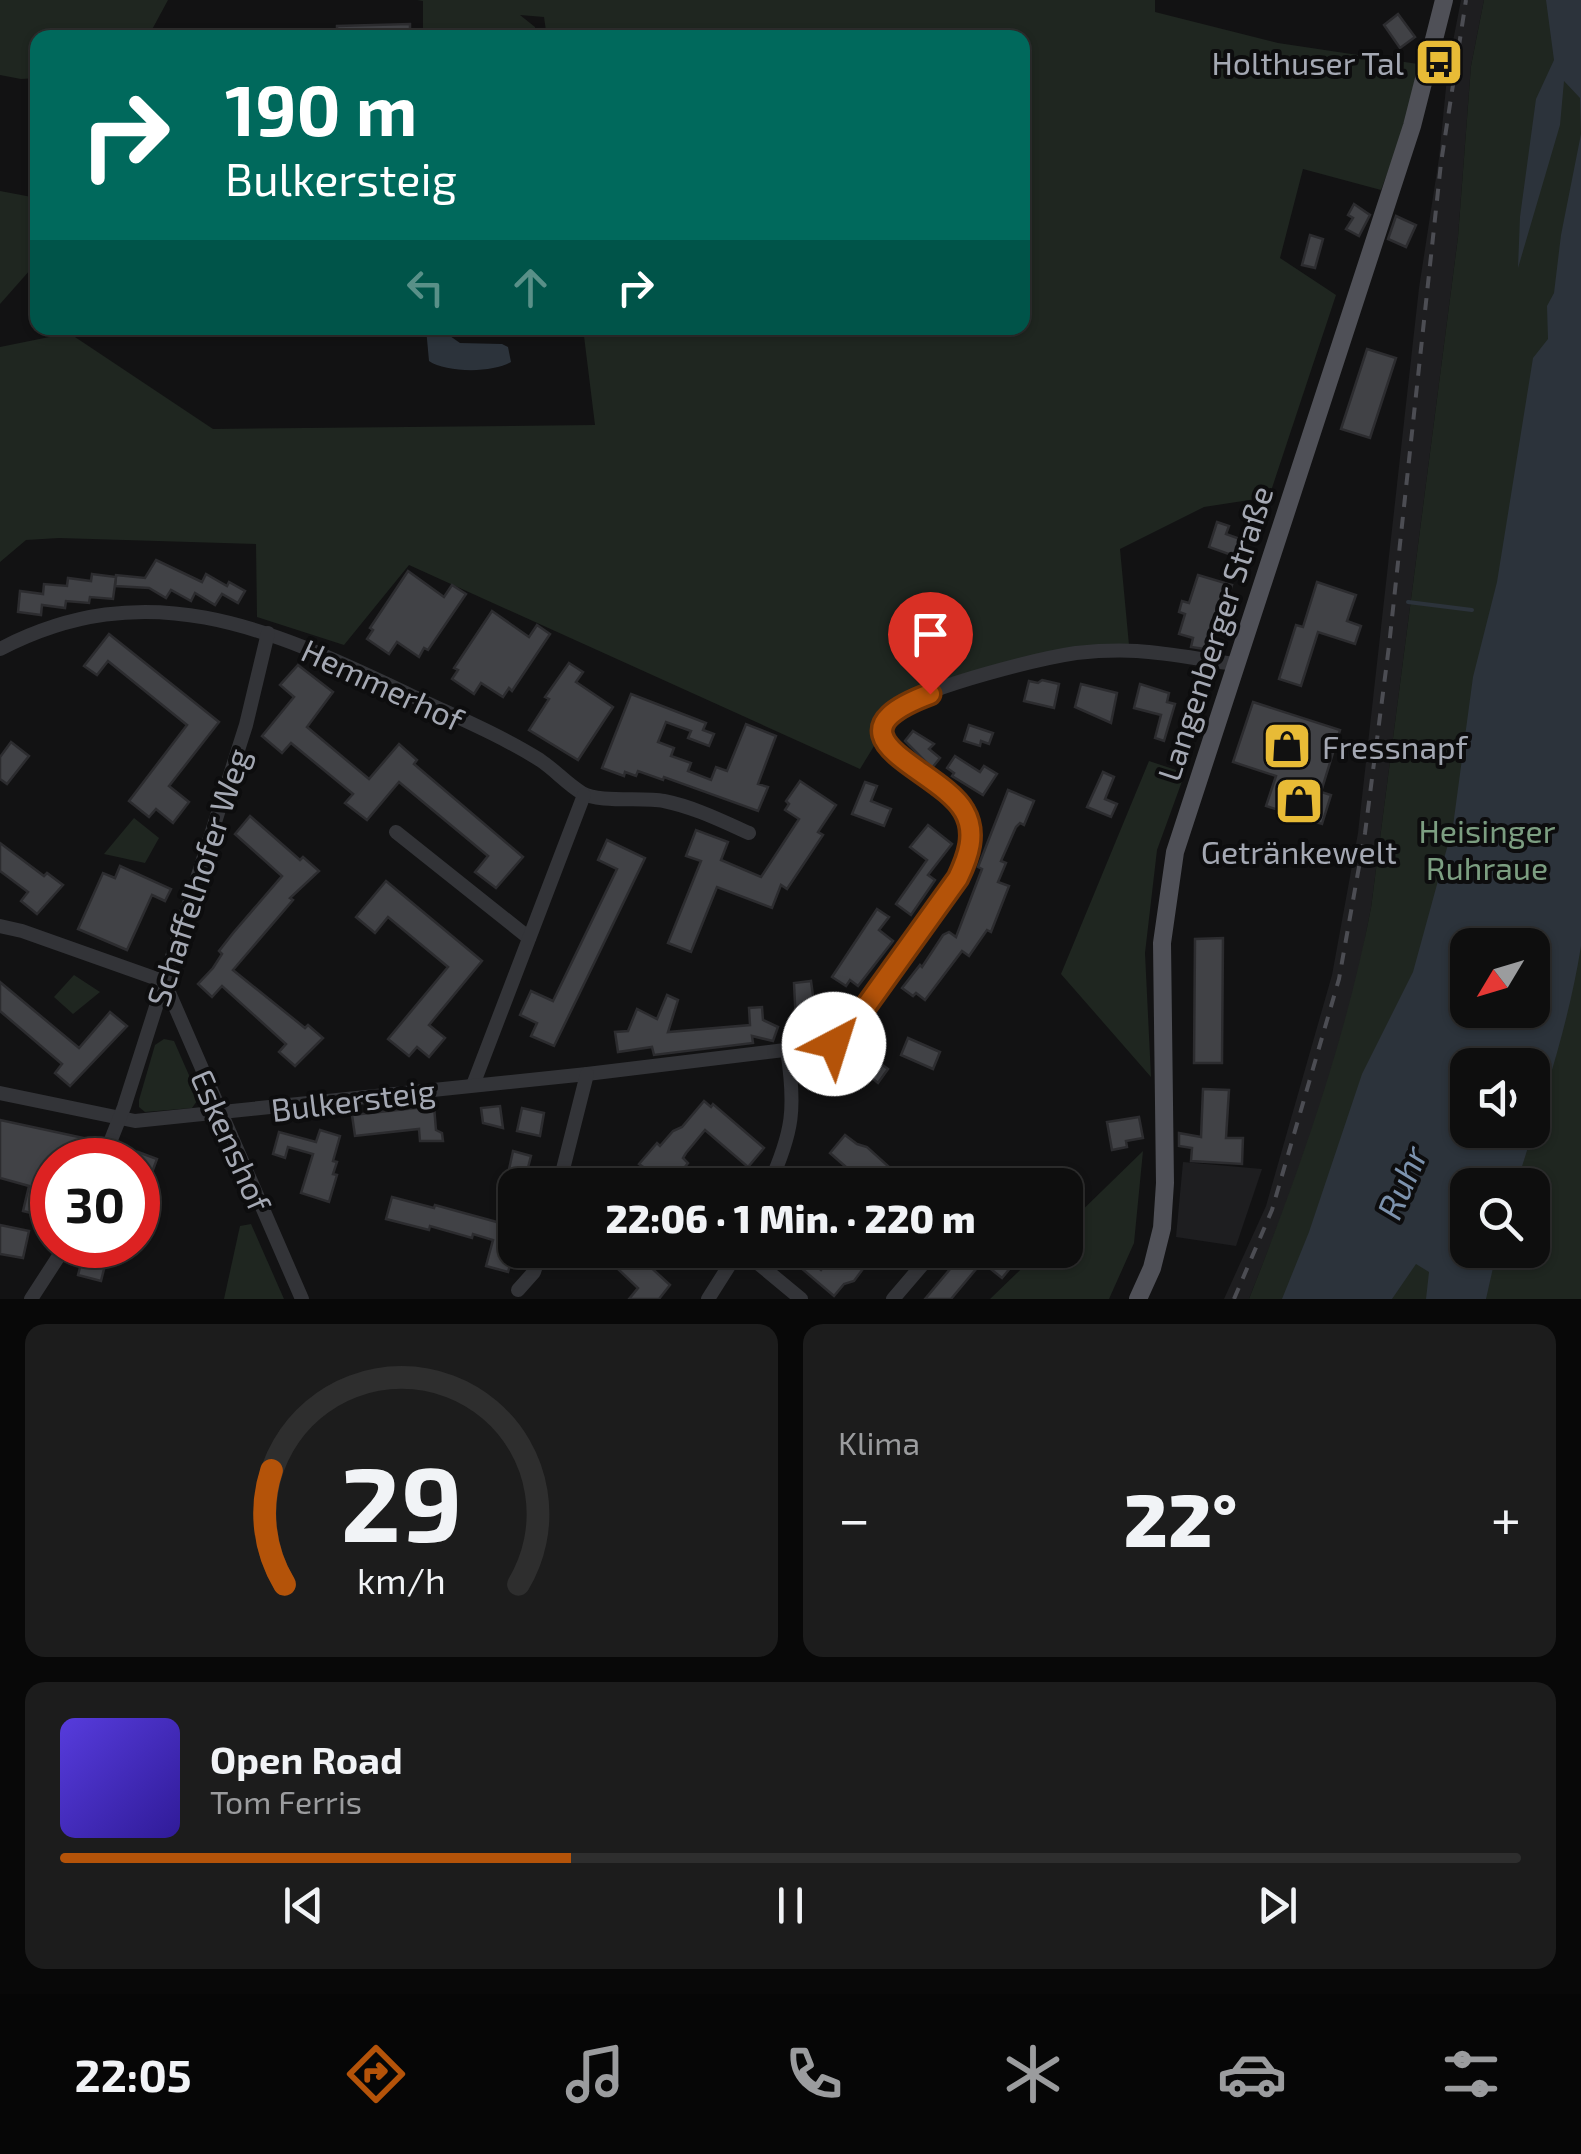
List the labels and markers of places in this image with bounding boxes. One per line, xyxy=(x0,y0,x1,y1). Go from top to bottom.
bus stop icon: Holthuser Tal xyxy=(1413,36,1465,88)
place label: Holthuser Tal xyxy=(1211,43,1404,81)
pin xyxy=(888,592,973,695)
shop icon: Fressnapf xyxy=(1261,720,1313,772)
place label: Fressnapf xyxy=(1322,727,1469,765)
shop icon: Getränkewelt xyxy=(1273,775,1325,827)
place label: Getränkewelt xyxy=(1201,832,1397,870)

